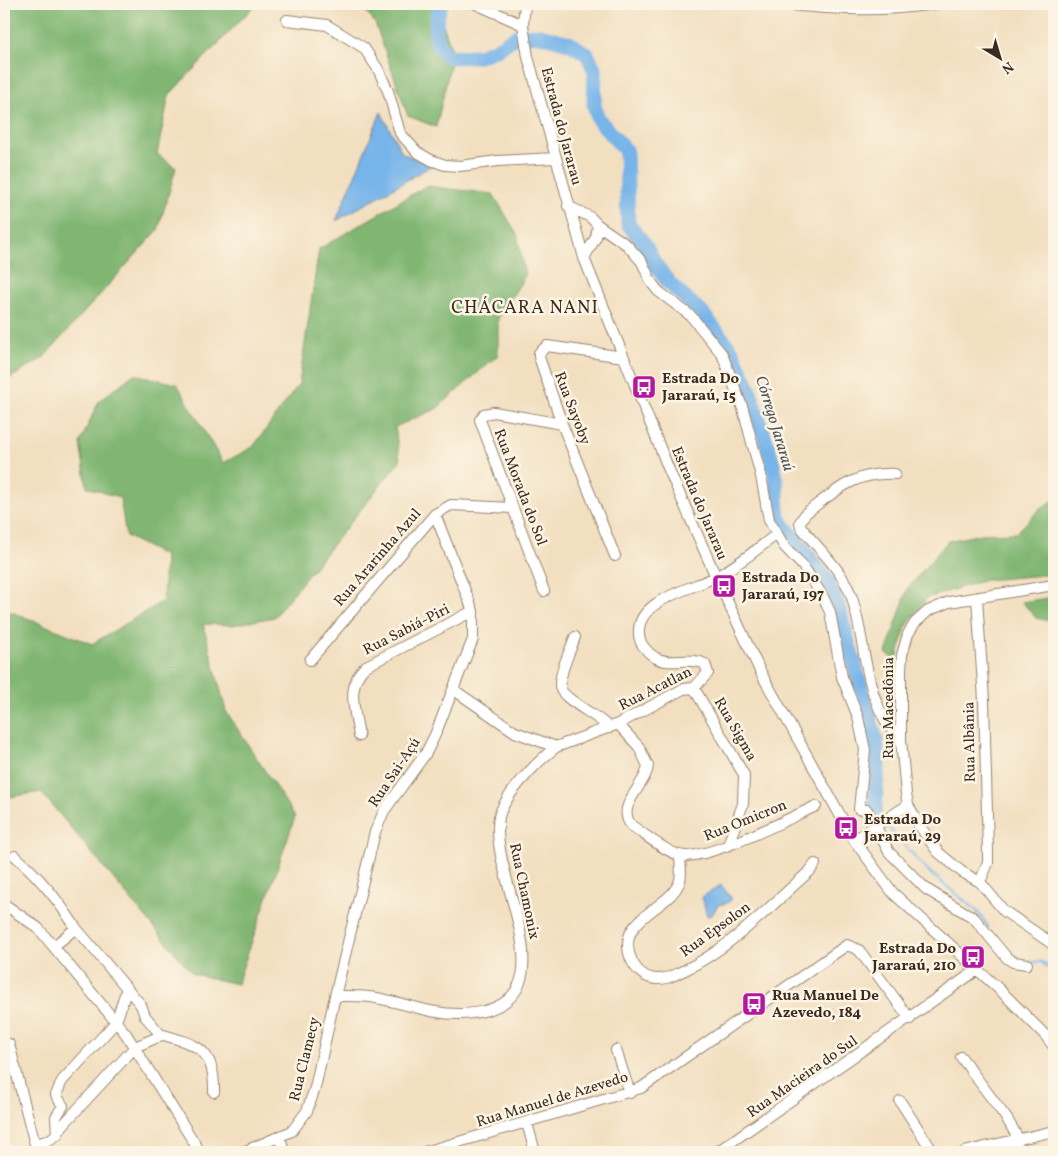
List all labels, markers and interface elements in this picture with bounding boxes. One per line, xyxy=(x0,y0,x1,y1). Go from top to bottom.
north arrow xyxy=(976,32,1026,82)
text: N xyxy=(997,56,1017,78)
street label: Estrada do Jararau xyxy=(535,65,586,188)
district label: CHÁCARA NANI xyxy=(451,296,599,321)
street label: Rua Sayoby xyxy=(548,369,595,448)
place label: Estrada Do Jararaú, 15 xyxy=(661,369,739,407)
water label: Córrego Jararaú xyxy=(749,373,799,474)
bus stop icon: Estrada Do Jararaú, 15 xyxy=(631,374,657,400)
street label: Rua Morada do Sol xyxy=(488,426,552,549)
street label: Estrada do Jararau xyxy=(665,444,732,563)
street label: Rua Ararinha Azul xyxy=(330,504,427,612)
place label: Estrada Do Jararaú, 197 xyxy=(741,568,824,606)
bus stop icon: Estrada Do Jararaú, 197 xyxy=(711,573,737,599)
street label: Rua Sabiá-Piri xyxy=(360,599,454,661)
street label: Rua Macedônia xyxy=(879,657,900,759)
street label: Rua Acatlan xyxy=(615,662,696,717)
street label: Rua Sigma xyxy=(708,694,761,765)
street label: Rua Albânia xyxy=(959,701,982,783)
street label: Rua Sai-Açú xyxy=(364,734,426,812)
street label: Rua Omicron xyxy=(701,795,790,848)
place label: Estrada Do Jararaú, 29 xyxy=(863,810,941,848)
bus stop icon: Estrada Do Jararaú, 29 xyxy=(833,815,859,841)
street label: Rua Chamonix xyxy=(503,841,544,942)
street label: Rua Epsolon xyxy=(676,897,755,963)
place label: Estrada Do Jararaú, 210 xyxy=(871,939,956,977)
bus stop icon: Estrada Do Jararaú, 210 xyxy=(960,944,986,970)
place label: Rua Manuel De Azevedo, 184 xyxy=(772,986,879,1024)
bus stop icon: Rua Manuel De Azevedo, 184 xyxy=(741,991,767,1017)
street label: Rua Clamecy xyxy=(285,1015,326,1104)
street label: Rua Macieira do Sul xyxy=(743,1031,862,1123)
street label: Rua Manuel de Azevedo xyxy=(474,1067,631,1134)

